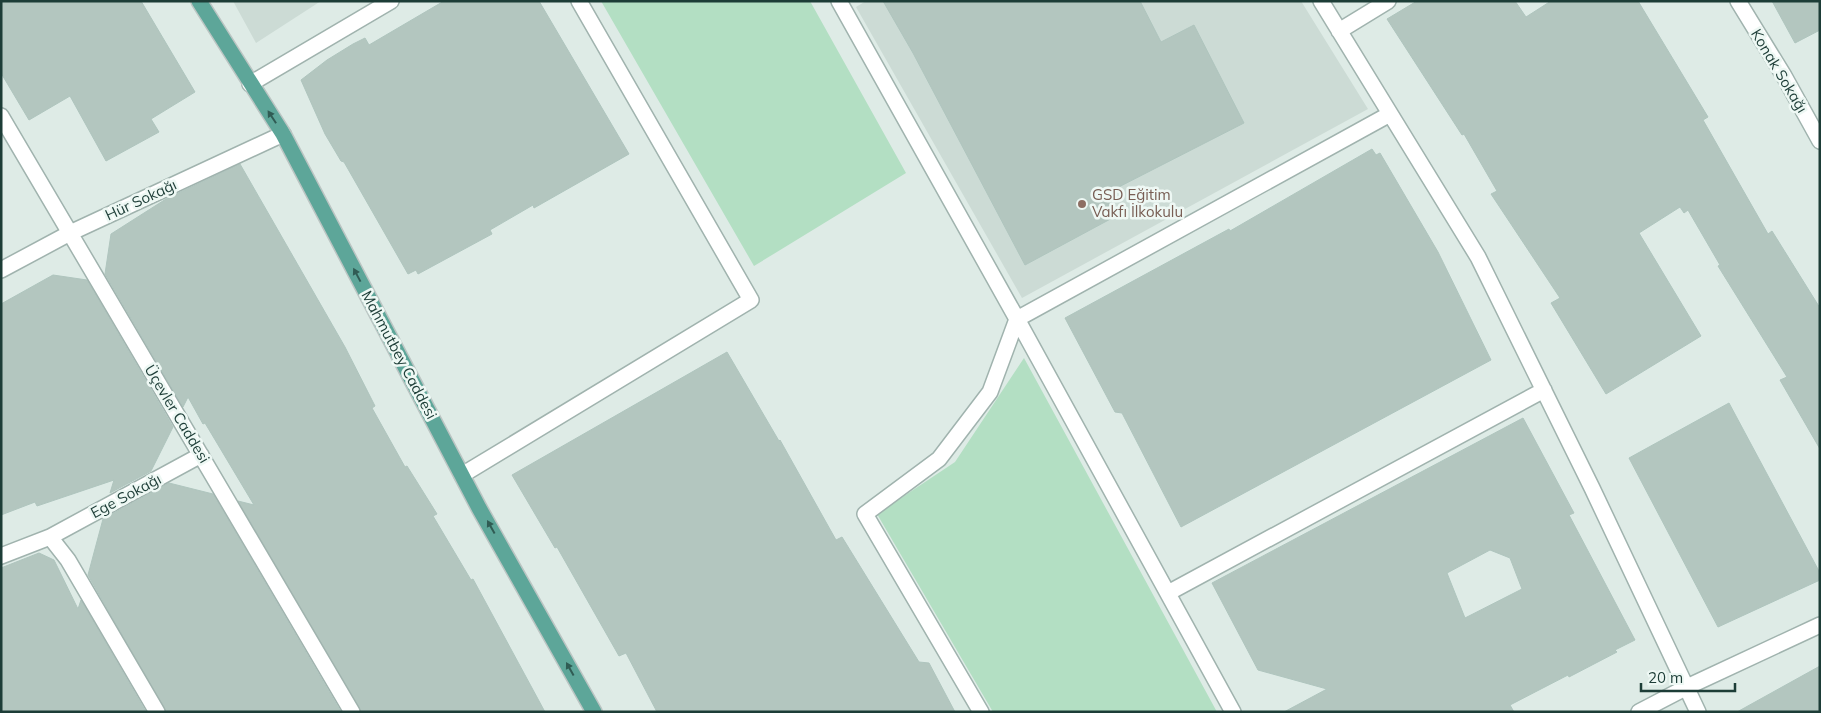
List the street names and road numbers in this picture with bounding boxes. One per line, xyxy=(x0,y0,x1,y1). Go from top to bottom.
street label: Konak Sokağı xyxy=(1747,25,1812,116)
street label: Hür Sokağı xyxy=(102,175,180,224)
street label: Mahmutbey Caddesi xyxy=(358,287,441,422)
street label: Üçevler Caddesi xyxy=(141,361,214,466)
street label: Ege Sokağı xyxy=(87,469,164,522)

